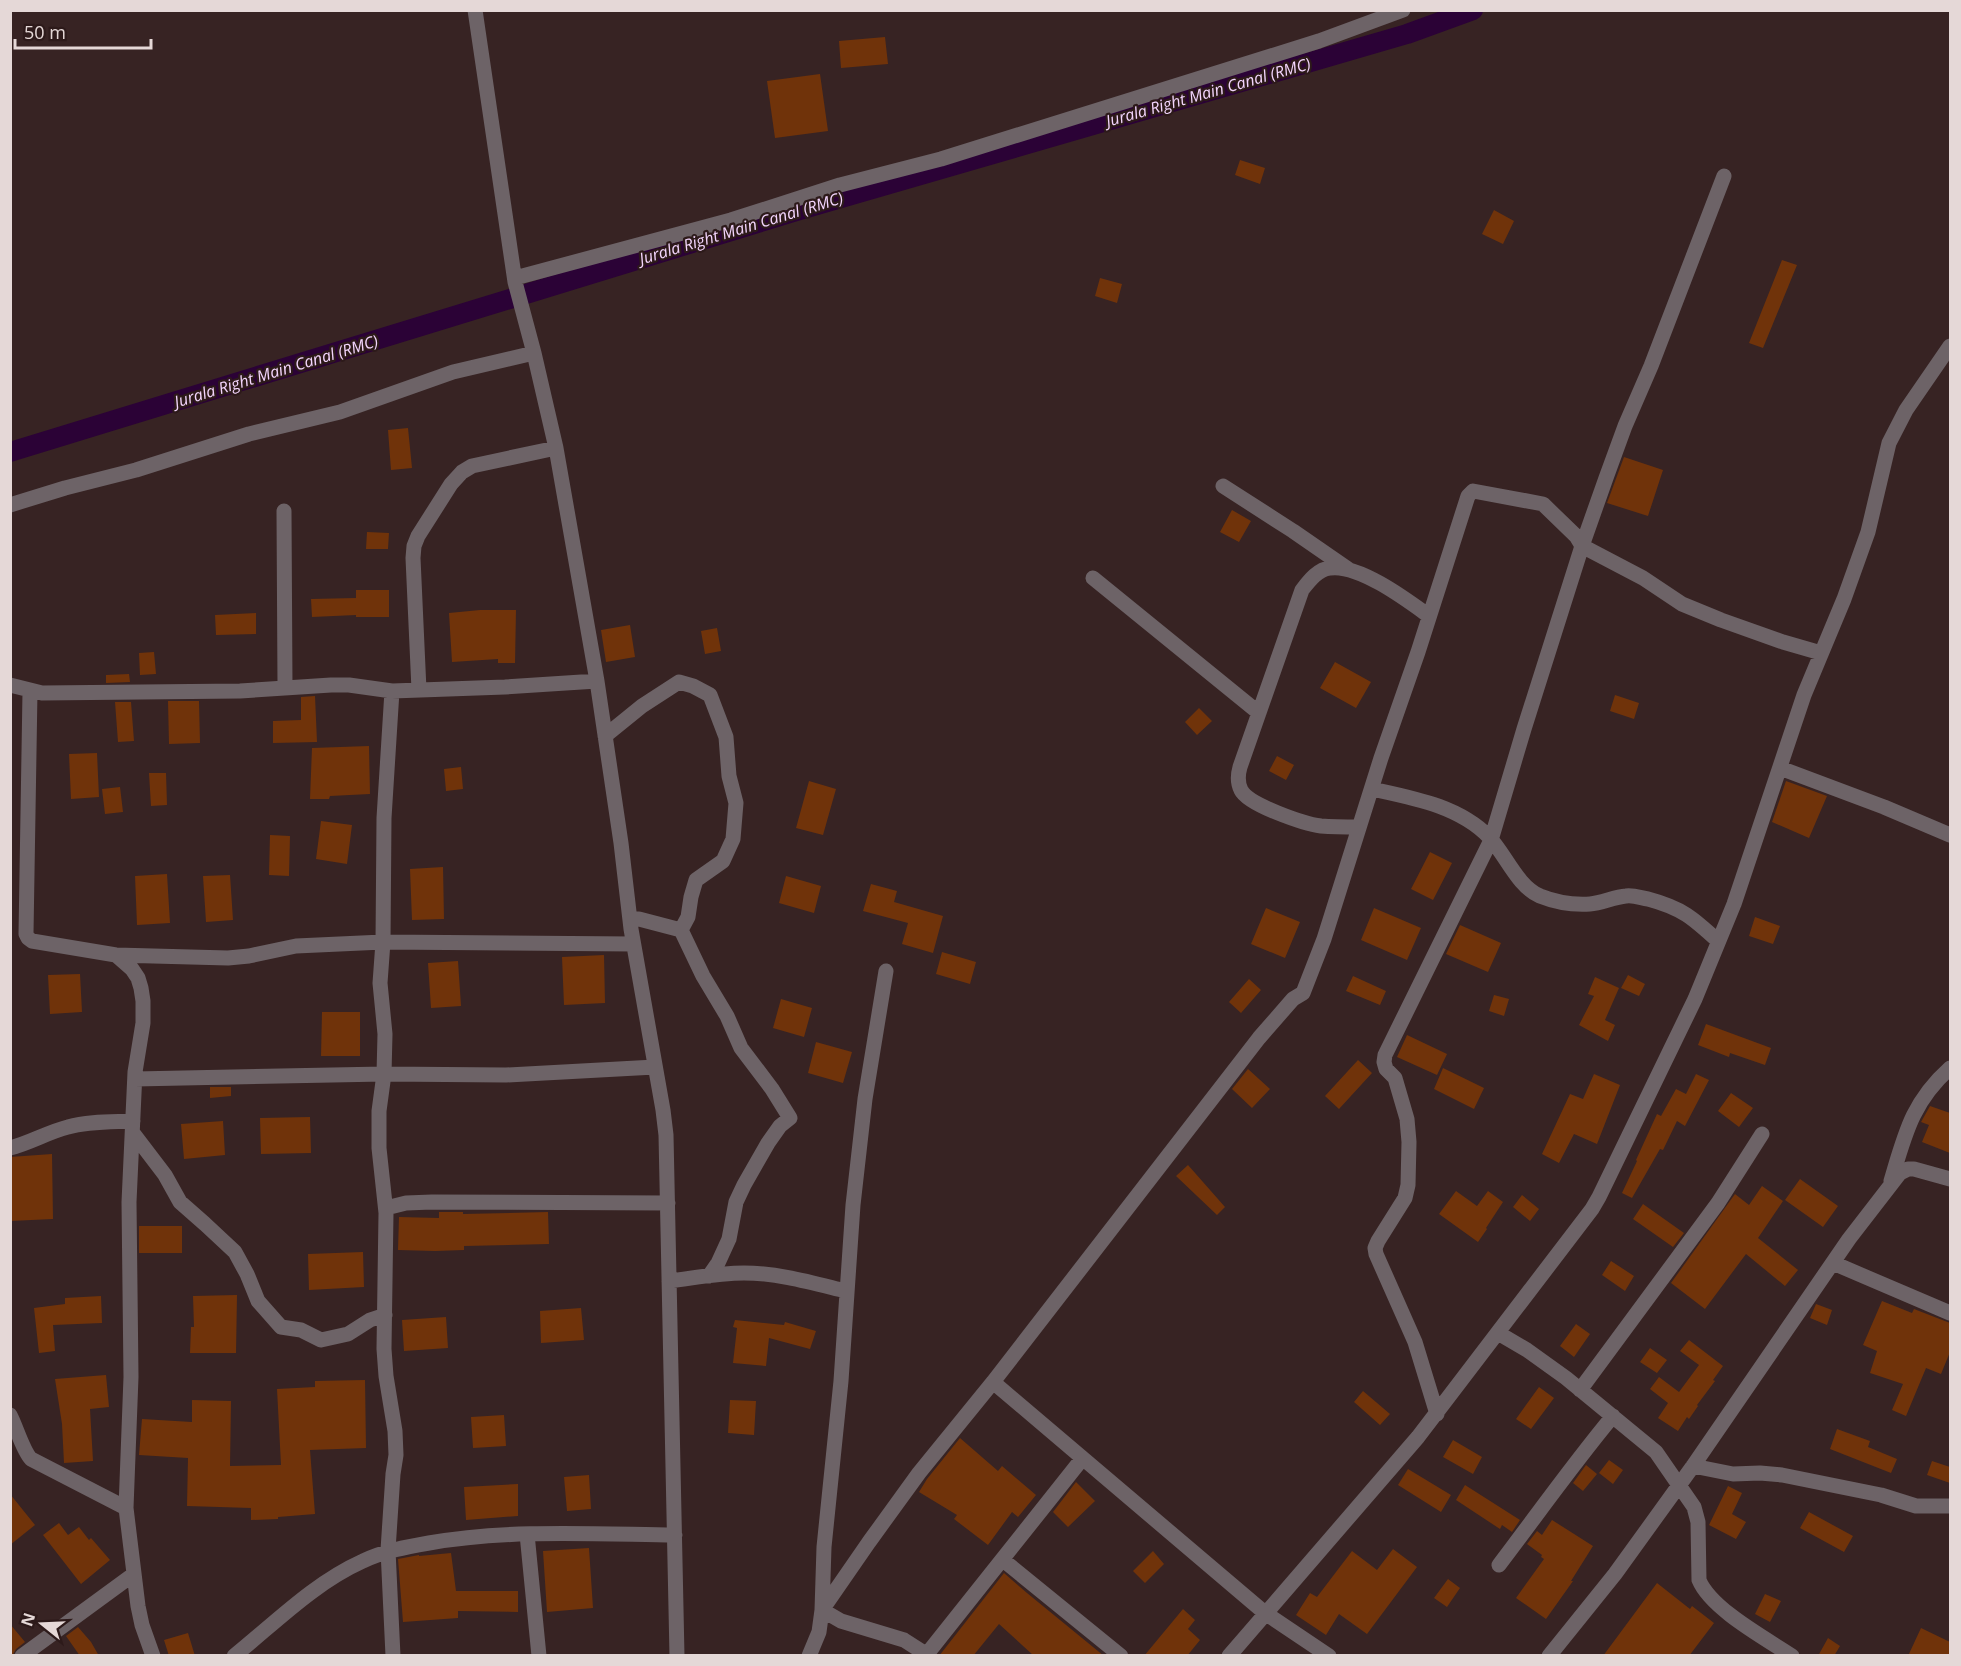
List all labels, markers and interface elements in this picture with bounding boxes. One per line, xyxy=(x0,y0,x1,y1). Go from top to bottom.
scale bar xyxy=(15,12,152,50)
text: 50 m xyxy=(24,20,66,44)
water label: Jurala Right Main Canal (RMC) xyxy=(1100,52,1313,133)
water label: Jurala Right Main Canal (RMC) xyxy=(634,186,846,270)
water label: Jurala Right Main Canal (RMC) xyxy=(169,329,381,413)
north arrow xyxy=(12,1594,72,1654)
text: N xyxy=(15,1610,40,1629)

